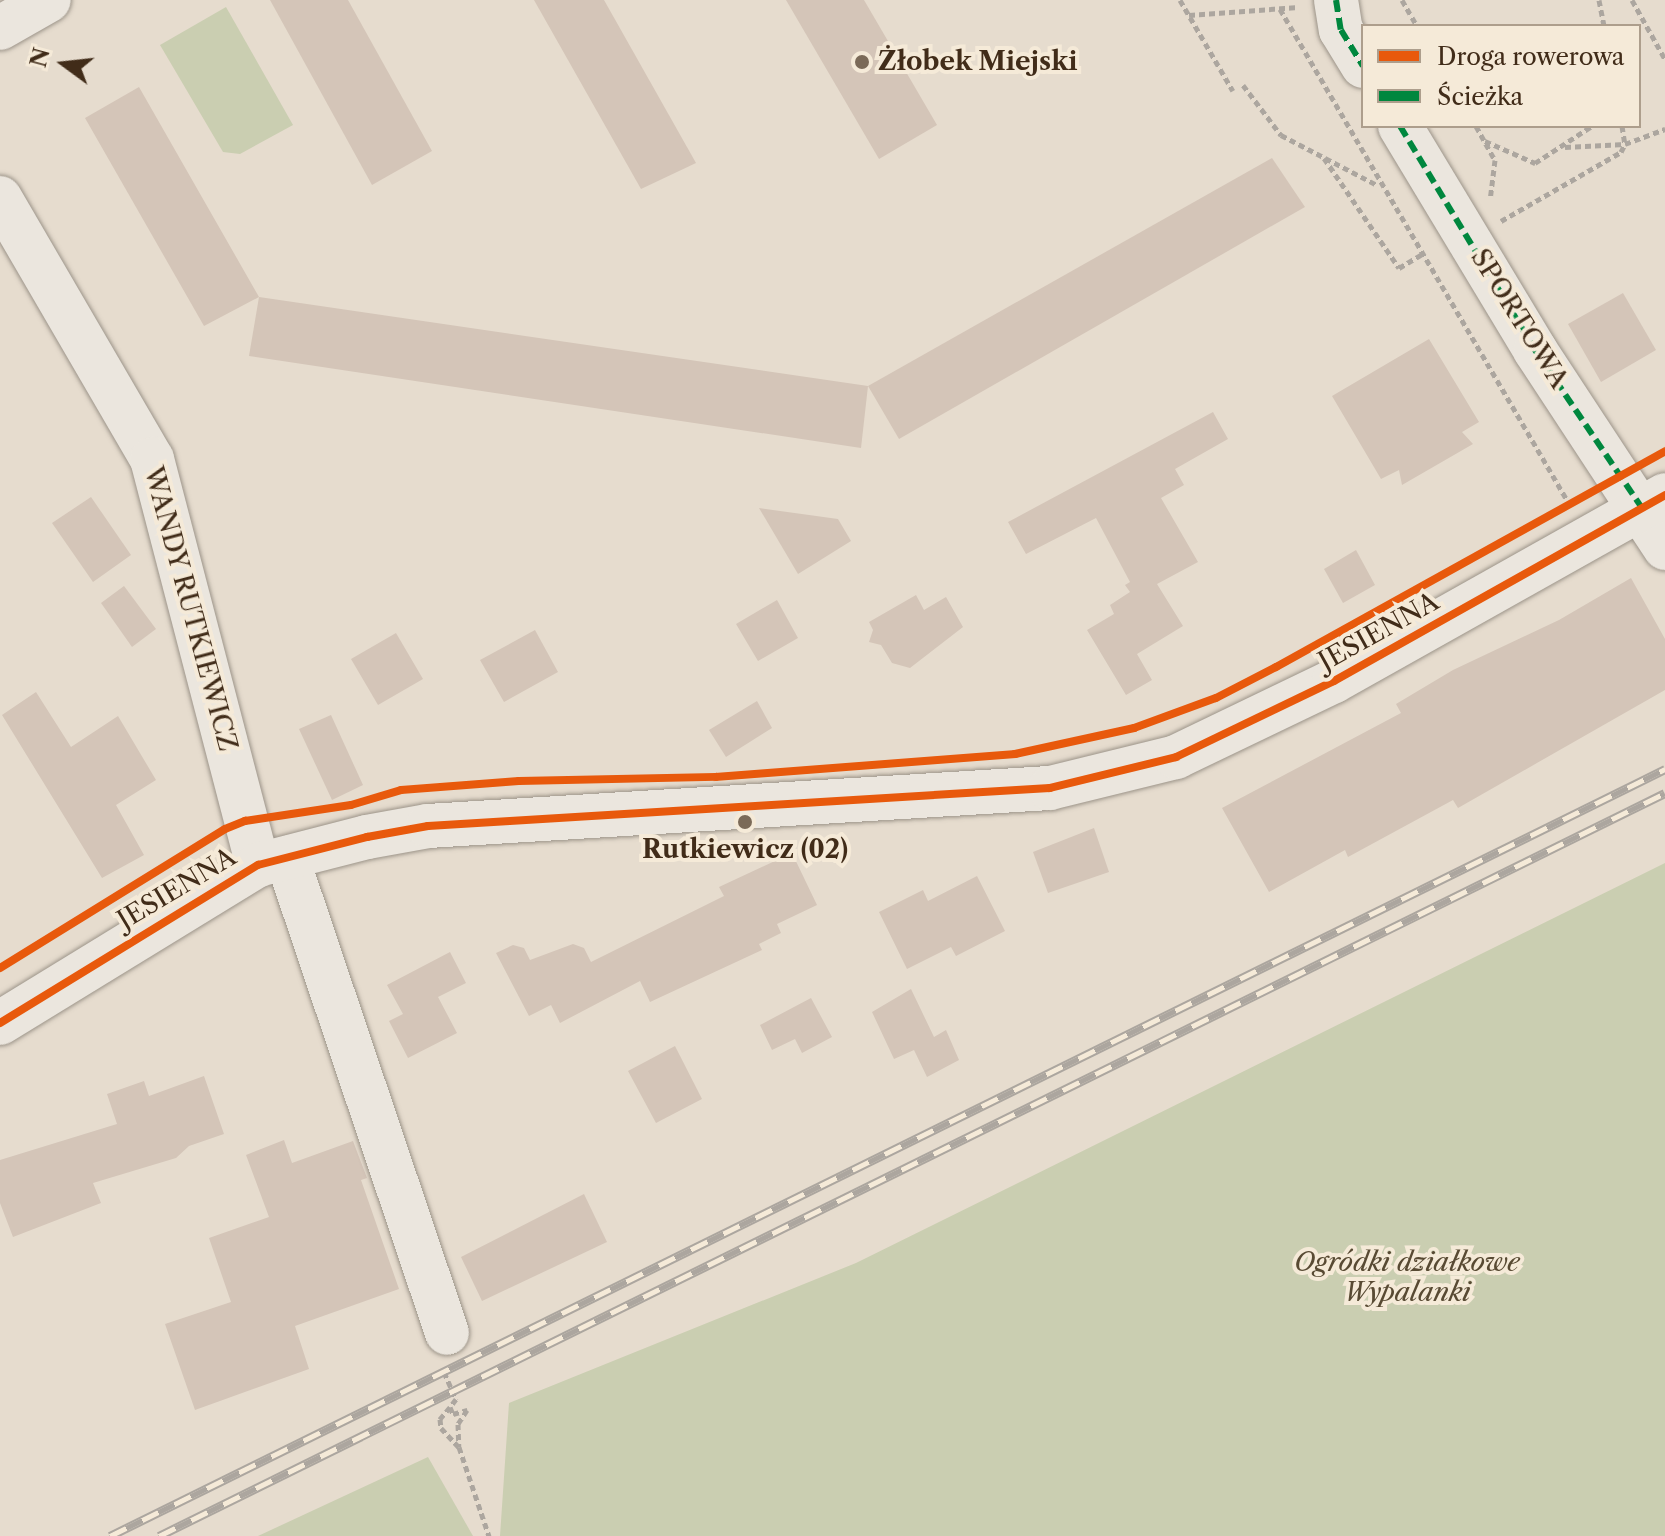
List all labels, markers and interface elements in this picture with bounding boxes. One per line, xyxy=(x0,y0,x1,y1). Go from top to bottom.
north arrow xyxy=(24,24,104,104)
legend xyxy=(1361,24,1641,128)
text: Droga rowerowa xyxy=(1437,42,1625,71)
text: N xyxy=(25,45,56,70)
place label: Żłobek Miejski xyxy=(878,46,1078,78)
marker: Żłobek Miejski xyxy=(853,53,871,71)
text: Ścieżka xyxy=(1437,82,1523,111)
street label: SPORTOWA xyxy=(1464,243,1574,395)
street label: WANDY RUTKIEWICZ xyxy=(137,463,243,755)
street label: JESIENNA xyxy=(1313,586,1445,678)
marker: Rutkiewicz (02) xyxy=(736,813,754,831)
place label: Rutkiewicz (02) xyxy=(642,834,848,866)
street label: JESIENNA xyxy=(112,841,242,937)
park label: Ogródki działkowe Wypalanki xyxy=(1294,1247,1520,1308)

